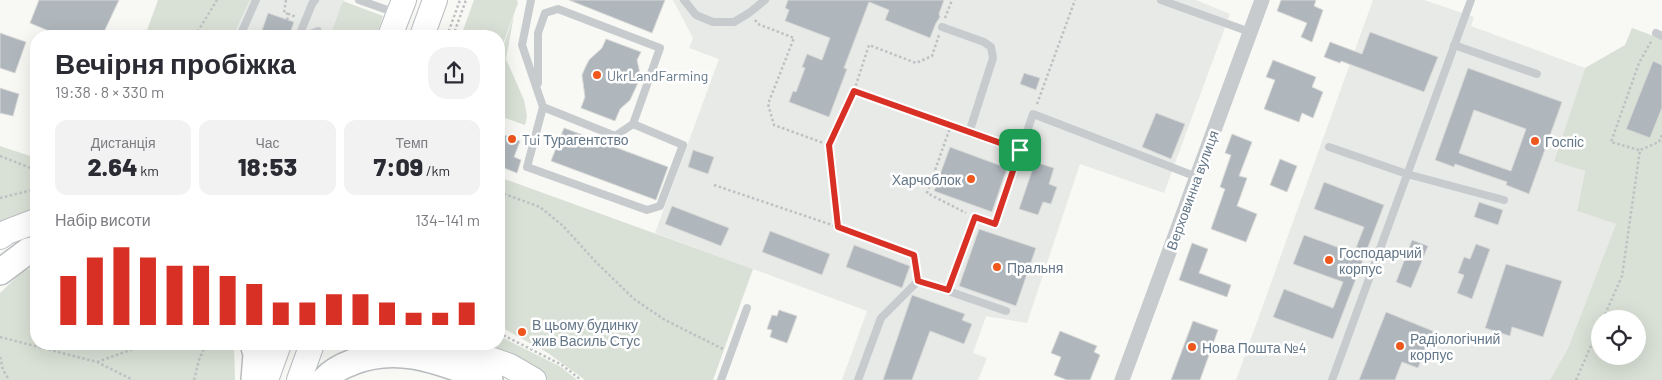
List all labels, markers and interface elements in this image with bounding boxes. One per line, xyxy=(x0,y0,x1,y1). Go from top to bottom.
text: Вечірня пробіжка xyxy=(55,46,296,80)
button: share xyxy=(428,47,480,99)
place label: UkrLandFarming xyxy=(607,67,708,84)
marker: UkrLandFarming xyxy=(591,69,603,81)
text: 19:38 · 8 × 330 m xyxy=(55,82,164,101)
street label: Верховинна вулиця xyxy=(1162,128,1222,252)
pin xyxy=(999,129,1041,171)
place label: Tui Турагентство xyxy=(522,131,629,148)
marker: Tui Турагентство xyxy=(506,133,518,145)
place label: Госпіс xyxy=(1545,133,1584,150)
text: Дистанція xyxy=(91,134,156,151)
text: Час xyxy=(255,134,280,151)
text: Темп xyxy=(395,134,428,151)
marker: Госпіс xyxy=(1529,135,1541,147)
icon: arrive xyxy=(1006,136,1034,164)
text: 2.64 xyxy=(87,151,138,181)
text: 18:53 xyxy=(238,151,297,181)
text: 7:09 xyxy=(374,151,423,181)
text: km xyxy=(138,162,159,179)
text: /km xyxy=(423,162,450,179)
place label: Харчоблок xyxy=(892,171,962,188)
marker: Харчоблок xyxy=(965,173,977,185)
text: Набір висоти xyxy=(55,210,151,229)
text: 134–141 m xyxy=(415,210,480,229)
place label: Господарчий корпус xyxy=(1339,244,1422,277)
marker: Господарчий корпус xyxy=(1323,254,1335,266)
place label: Пральня xyxy=(1007,259,1063,276)
marker: Пральня xyxy=(991,261,1003,273)
map controls xyxy=(1591,310,1646,365)
button: locate xyxy=(1591,310,1646,365)
place label: В цьому будинку жив Василь Стус xyxy=(532,316,640,349)
marker: В цьому будинку жив Василь Стус xyxy=(516,326,528,338)
place label: Радіологічний корпус xyxy=(1410,330,1500,363)
place label: Нова Пошта №4 xyxy=(1202,339,1306,356)
marker: Радіологічний корпус xyxy=(1394,340,1406,352)
marker: Нова Пошта №4 xyxy=(1186,341,1198,353)

